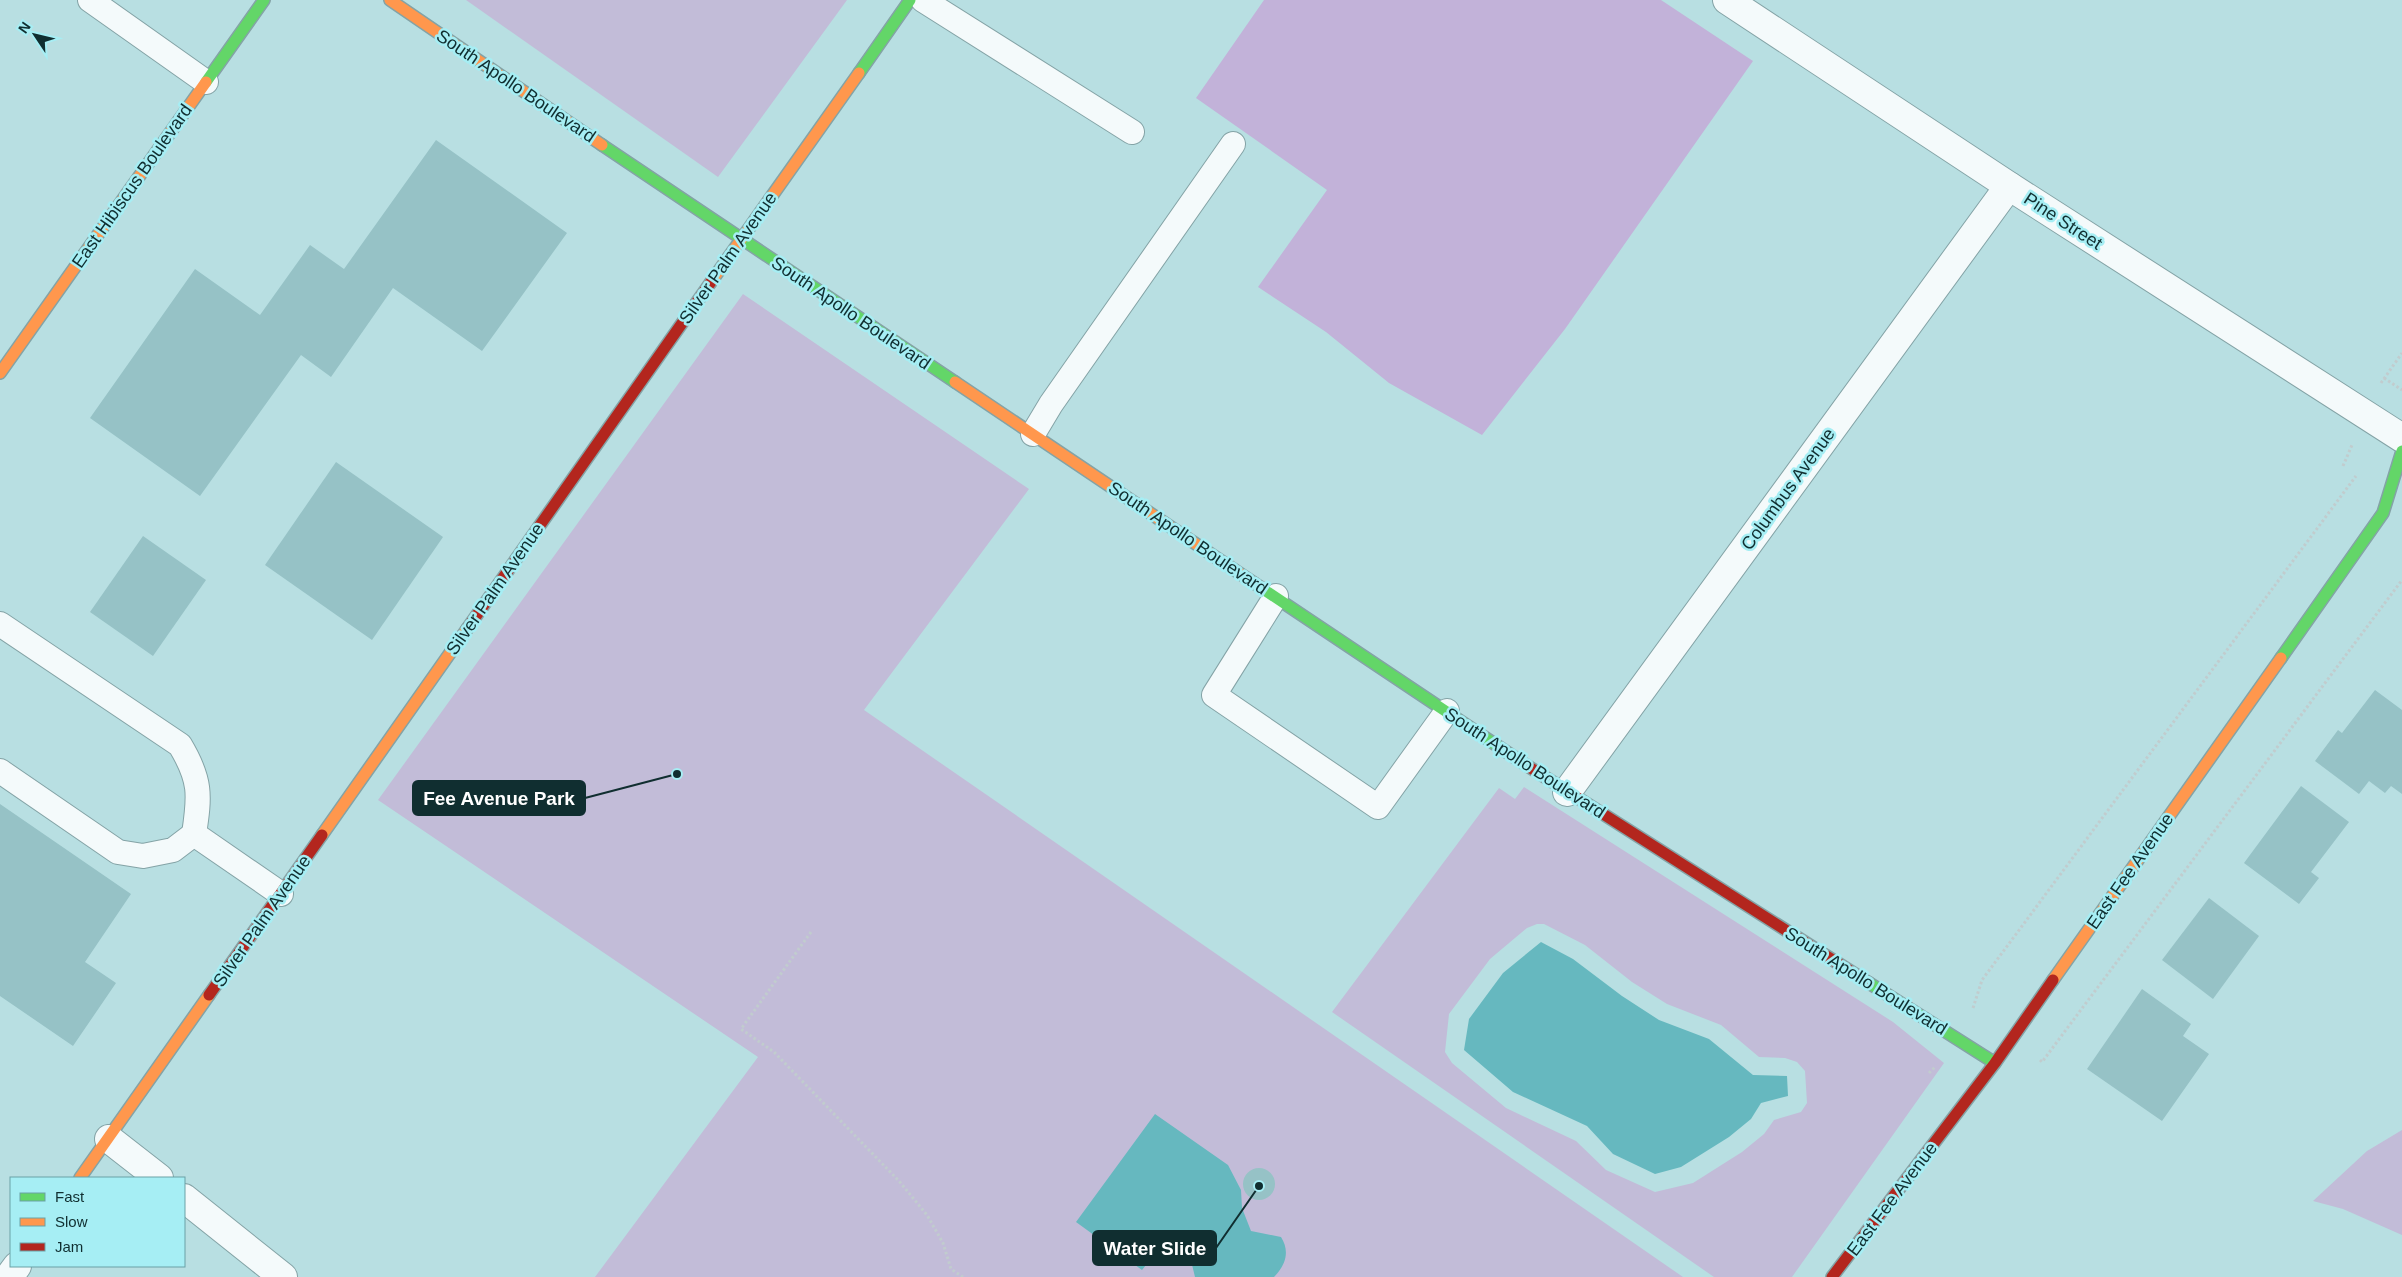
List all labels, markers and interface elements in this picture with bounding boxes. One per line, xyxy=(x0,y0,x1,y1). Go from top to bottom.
north arrow xyxy=(10,10,60,60)
text: N xyxy=(15,19,34,36)
street label: South Apollo Boulevard xyxy=(433,25,599,147)
street label: East Hibiscus Boulevard xyxy=(68,100,196,272)
street label: Silver Palm Avenue xyxy=(675,188,781,328)
street label: Pine Street xyxy=(2020,188,2106,254)
street label: South Apollo Boulevard xyxy=(768,252,934,374)
street label: Columbus Avenue xyxy=(1737,424,1839,554)
street label: South Apollo Boulevard xyxy=(1105,477,1271,599)
street label: Silver Palm Avenue xyxy=(442,519,548,659)
street label: South Apollo Boulevard xyxy=(1441,704,1609,822)
callout: Fee Avenue Park xyxy=(413,781,585,815)
text: Fee Avenue Park xyxy=(423,788,575,809)
street label: East Fee Avenue xyxy=(2083,809,2177,933)
street label: Silver Palm Avenue xyxy=(209,851,315,991)
street label: South Apollo Boulevard xyxy=(1781,923,1951,1039)
street label: East Fee Avenue xyxy=(1843,1138,1941,1260)
legend xyxy=(10,1177,185,1267)
text: Fast xyxy=(55,1188,85,1205)
text: Slow xyxy=(55,1213,88,1230)
callout: Water Slide xyxy=(1093,1231,1216,1265)
text: Jam xyxy=(55,1238,83,1255)
text: Water Slide xyxy=(1104,1238,1206,1259)

